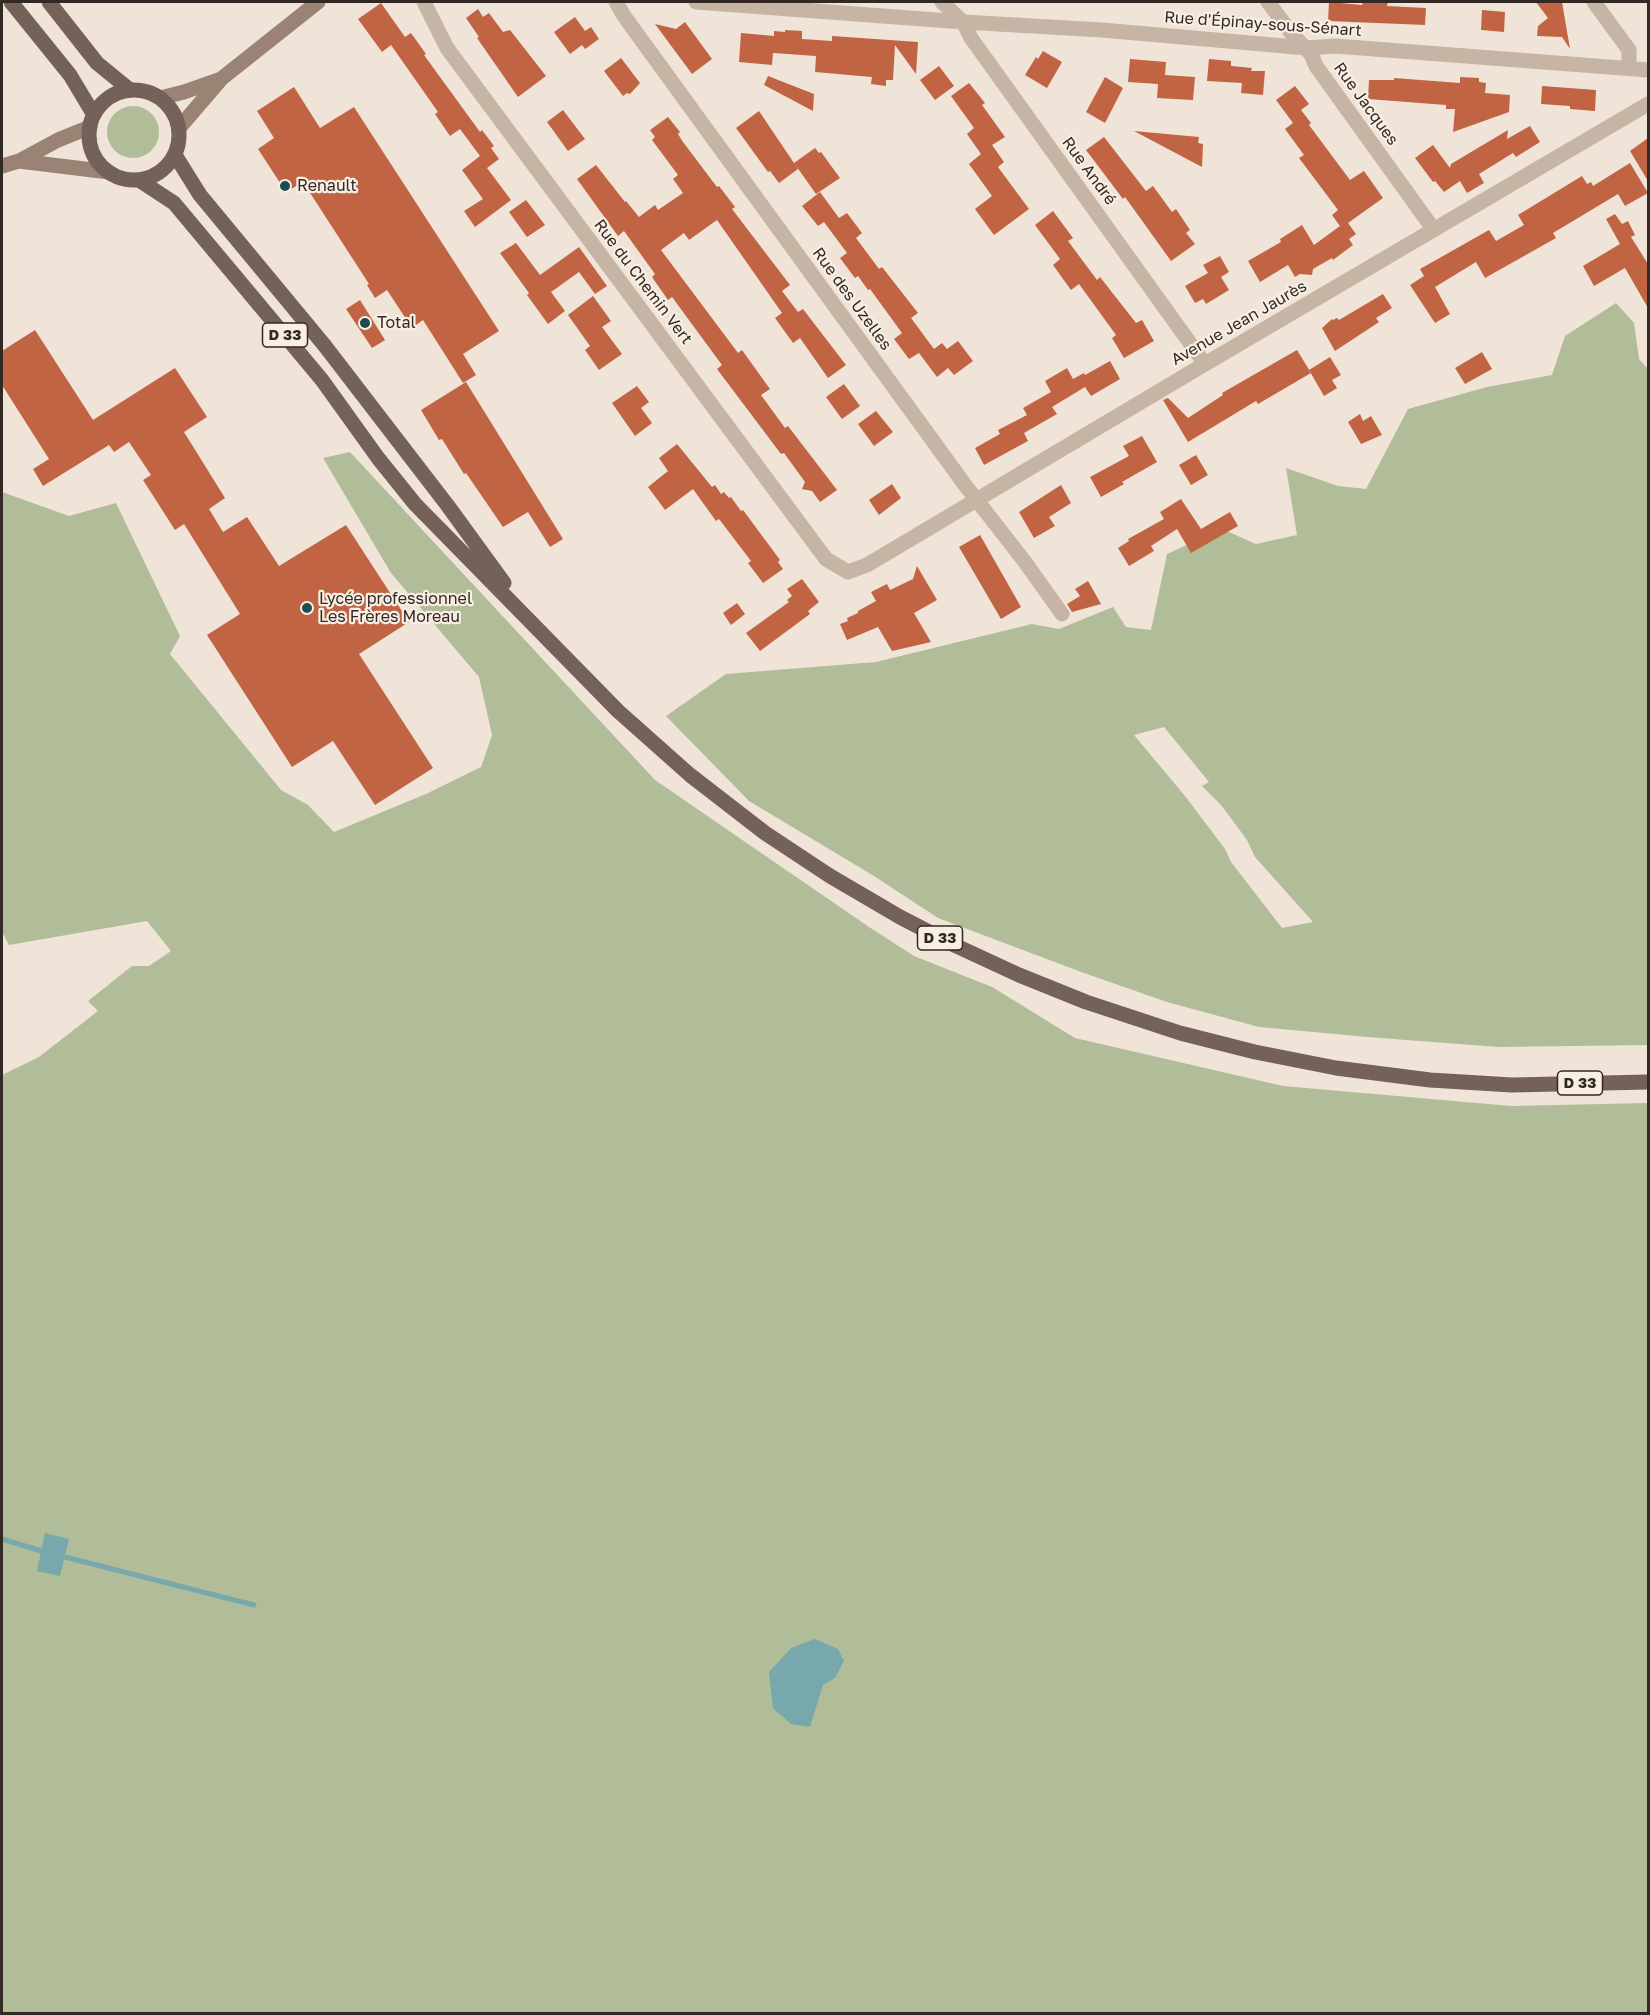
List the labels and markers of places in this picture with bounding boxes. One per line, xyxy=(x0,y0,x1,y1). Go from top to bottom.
place label: Renault xyxy=(297,176,357,196)
marker: Renault xyxy=(278,179,292,193)
place label: Total xyxy=(377,313,416,333)
marker: Total xyxy=(358,316,372,330)
place label: Lycée professionnel Les Frères Moreau xyxy=(319,589,472,627)
marker: Lycée professionnel Les Frères Moreau xyxy=(300,601,314,615)

